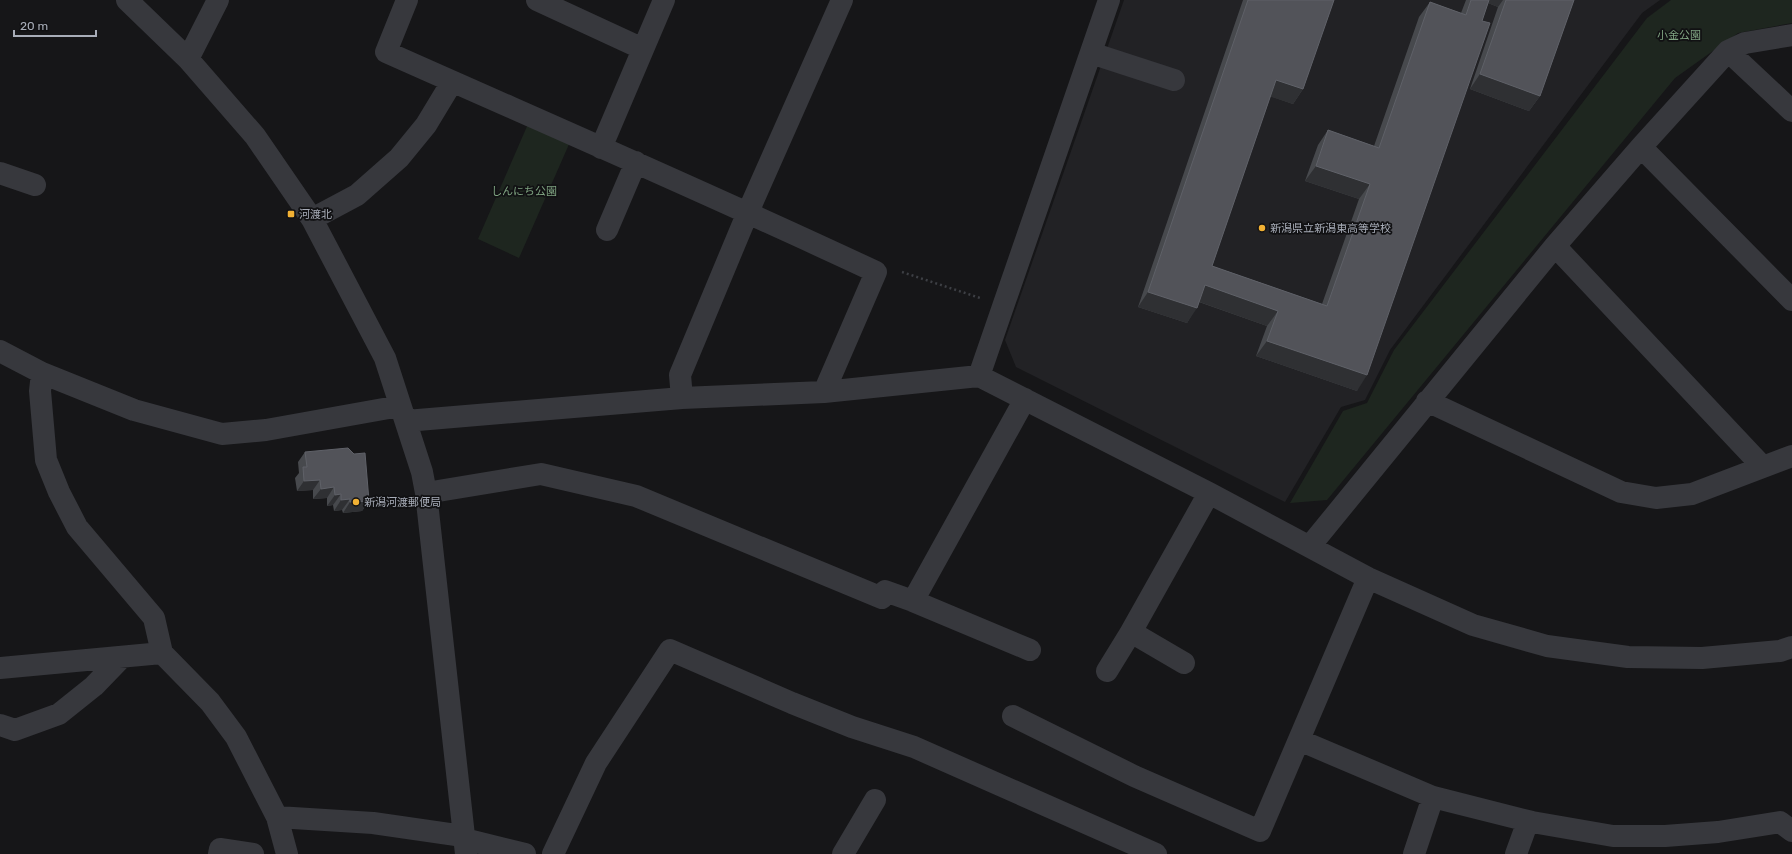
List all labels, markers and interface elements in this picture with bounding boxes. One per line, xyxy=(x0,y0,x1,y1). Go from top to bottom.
scale bar xyxy=(14,12,96,38)
text: 20 m xyxy=(20,19,48,33)
park label: 小金公園 xyxy=(1657,29,1701,42)
park label: しんにち公園 xyxy=(491,185,557,198)
place label: 河渡北 xyxy=(299,208,332,221)
marker: 河渡北 xyxy=(286,209,296,219)
place label: 新潟県立新潟東高等学校 xyxy=(1270,222,1391,235)
marker: 新潟県立新潟東高等学校 xyxy=(1257,223,1267,233)
place label: 新潟河渡郵便局 xyxy=(364,496,441,509)
marker: 新潟河渡郵便局 xyxy=(351,497,361,507)

